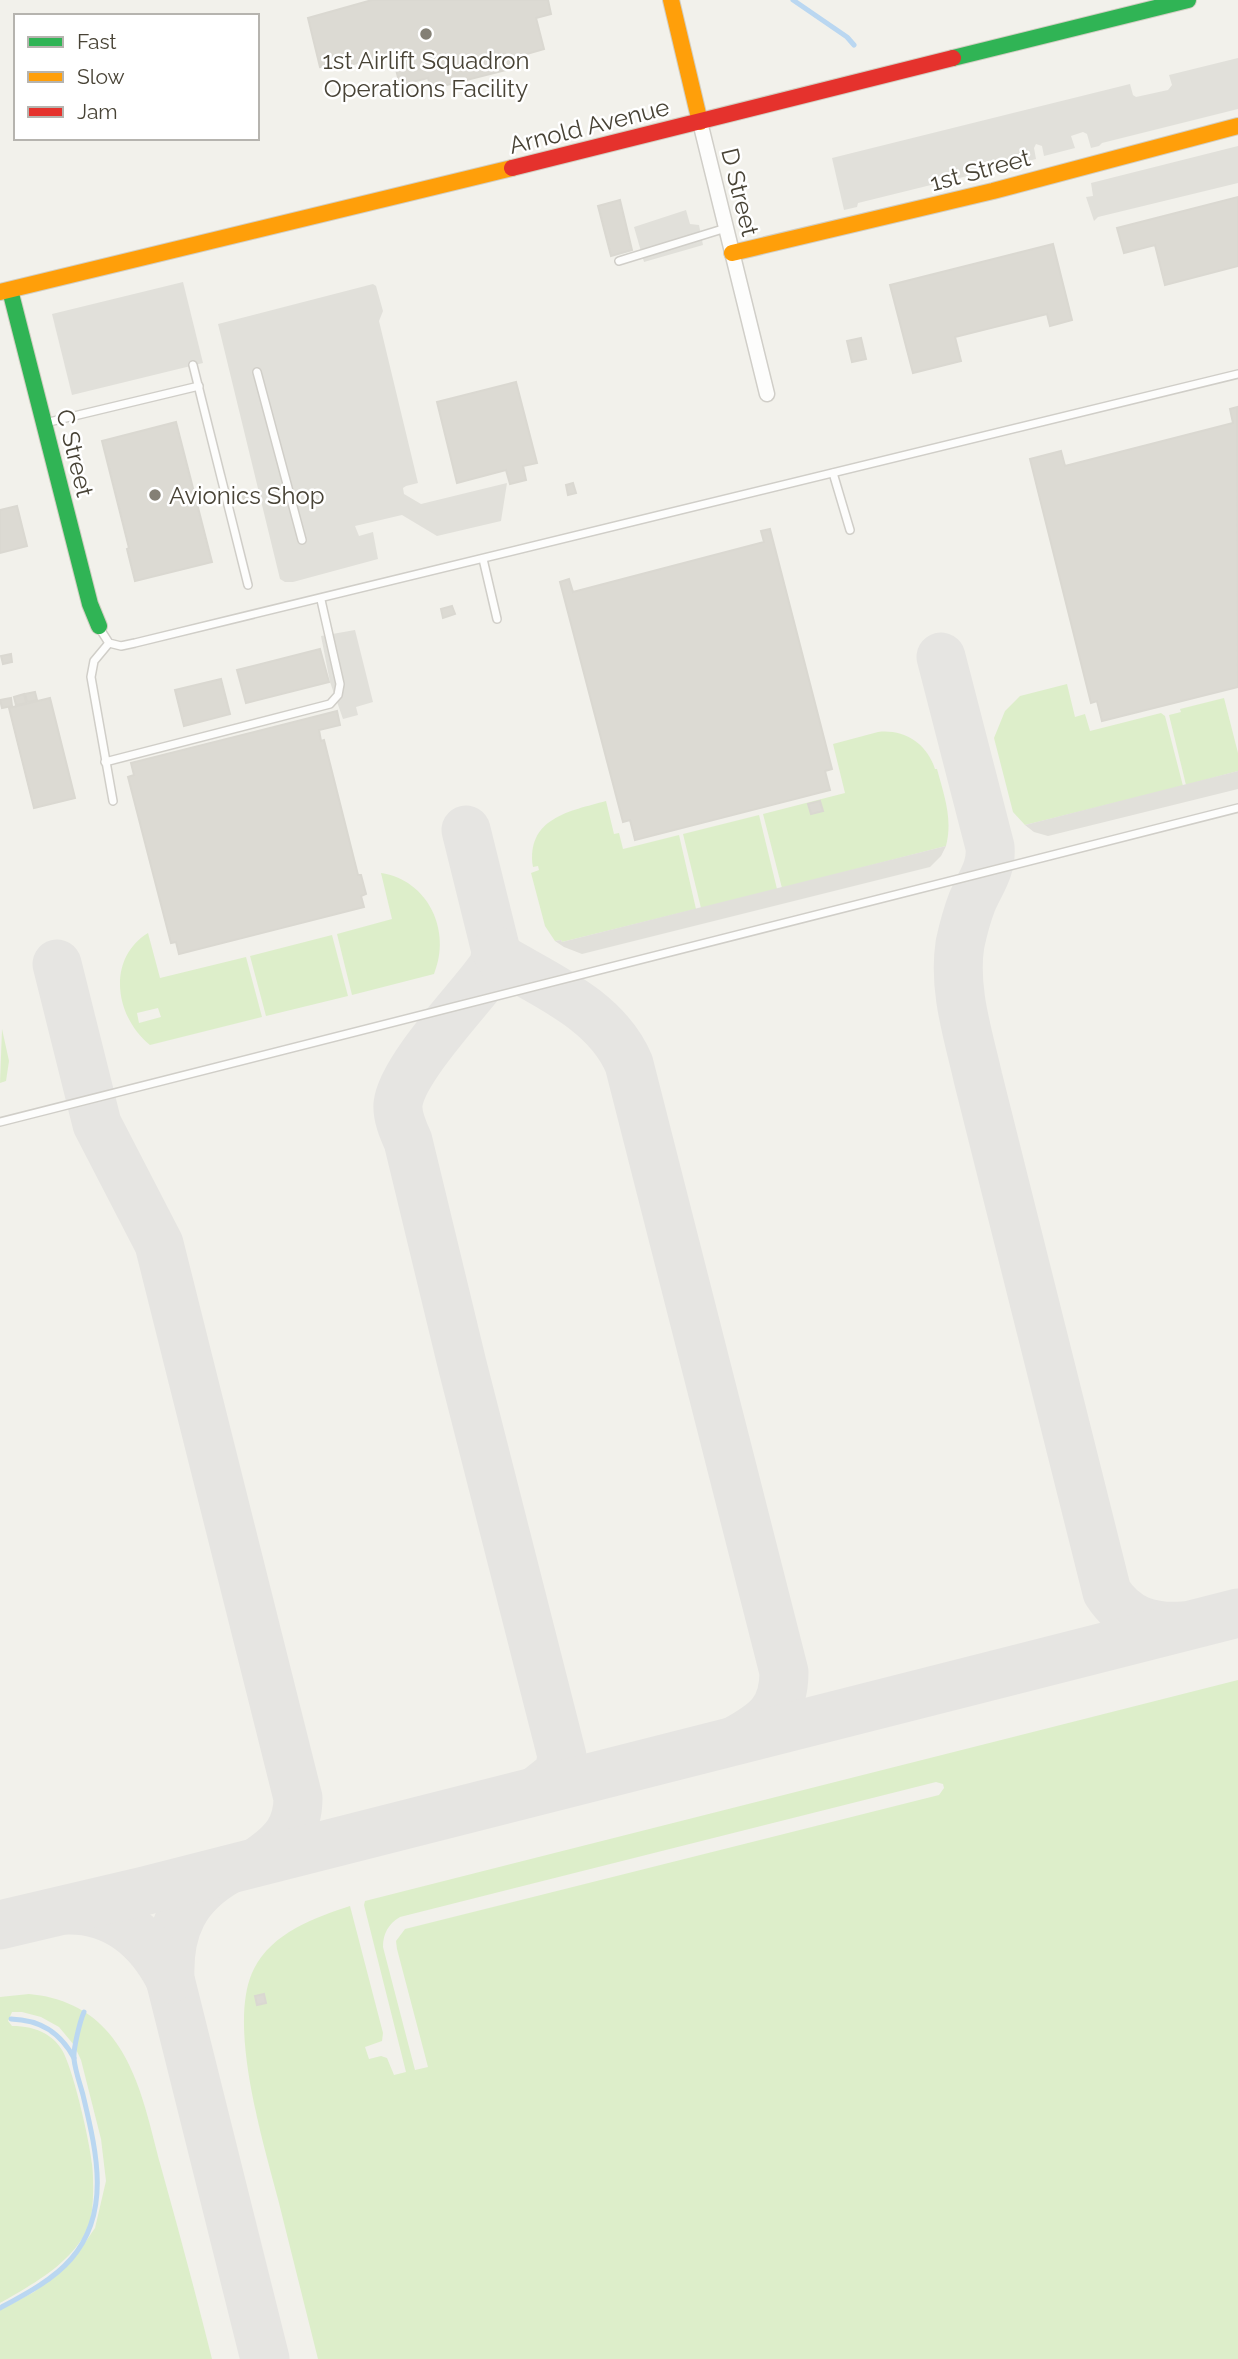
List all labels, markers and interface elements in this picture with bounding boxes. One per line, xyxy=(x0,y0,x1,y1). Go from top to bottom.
legend xyxy=(14,14,259,140)
marker: 1st Airlift Squadron Operations Facility xyxy=(418,26,434,42)
text: Fast xyxy=(77,29,117,54)
place label: 1st Airlift Squadron Operations Facility xyxy=(323,46,529,103)
text: Slow xyxy=(77,64,125,89)
street label: Arnold Avenue xyxy=(506,92,672,160)
text: Jam xyxy=(77,99,118,124)
street label: 1st Street xyxy=(927,143,1033,197)
street label: D Street xyxy=(715,145,765,239)
street label: C Street xyxy=(50,406,100,500)
place label: Avionics Shop xyxy=(169,481,325,510)
marker: Avionics Shop xyxy=(147,487,163,503)

